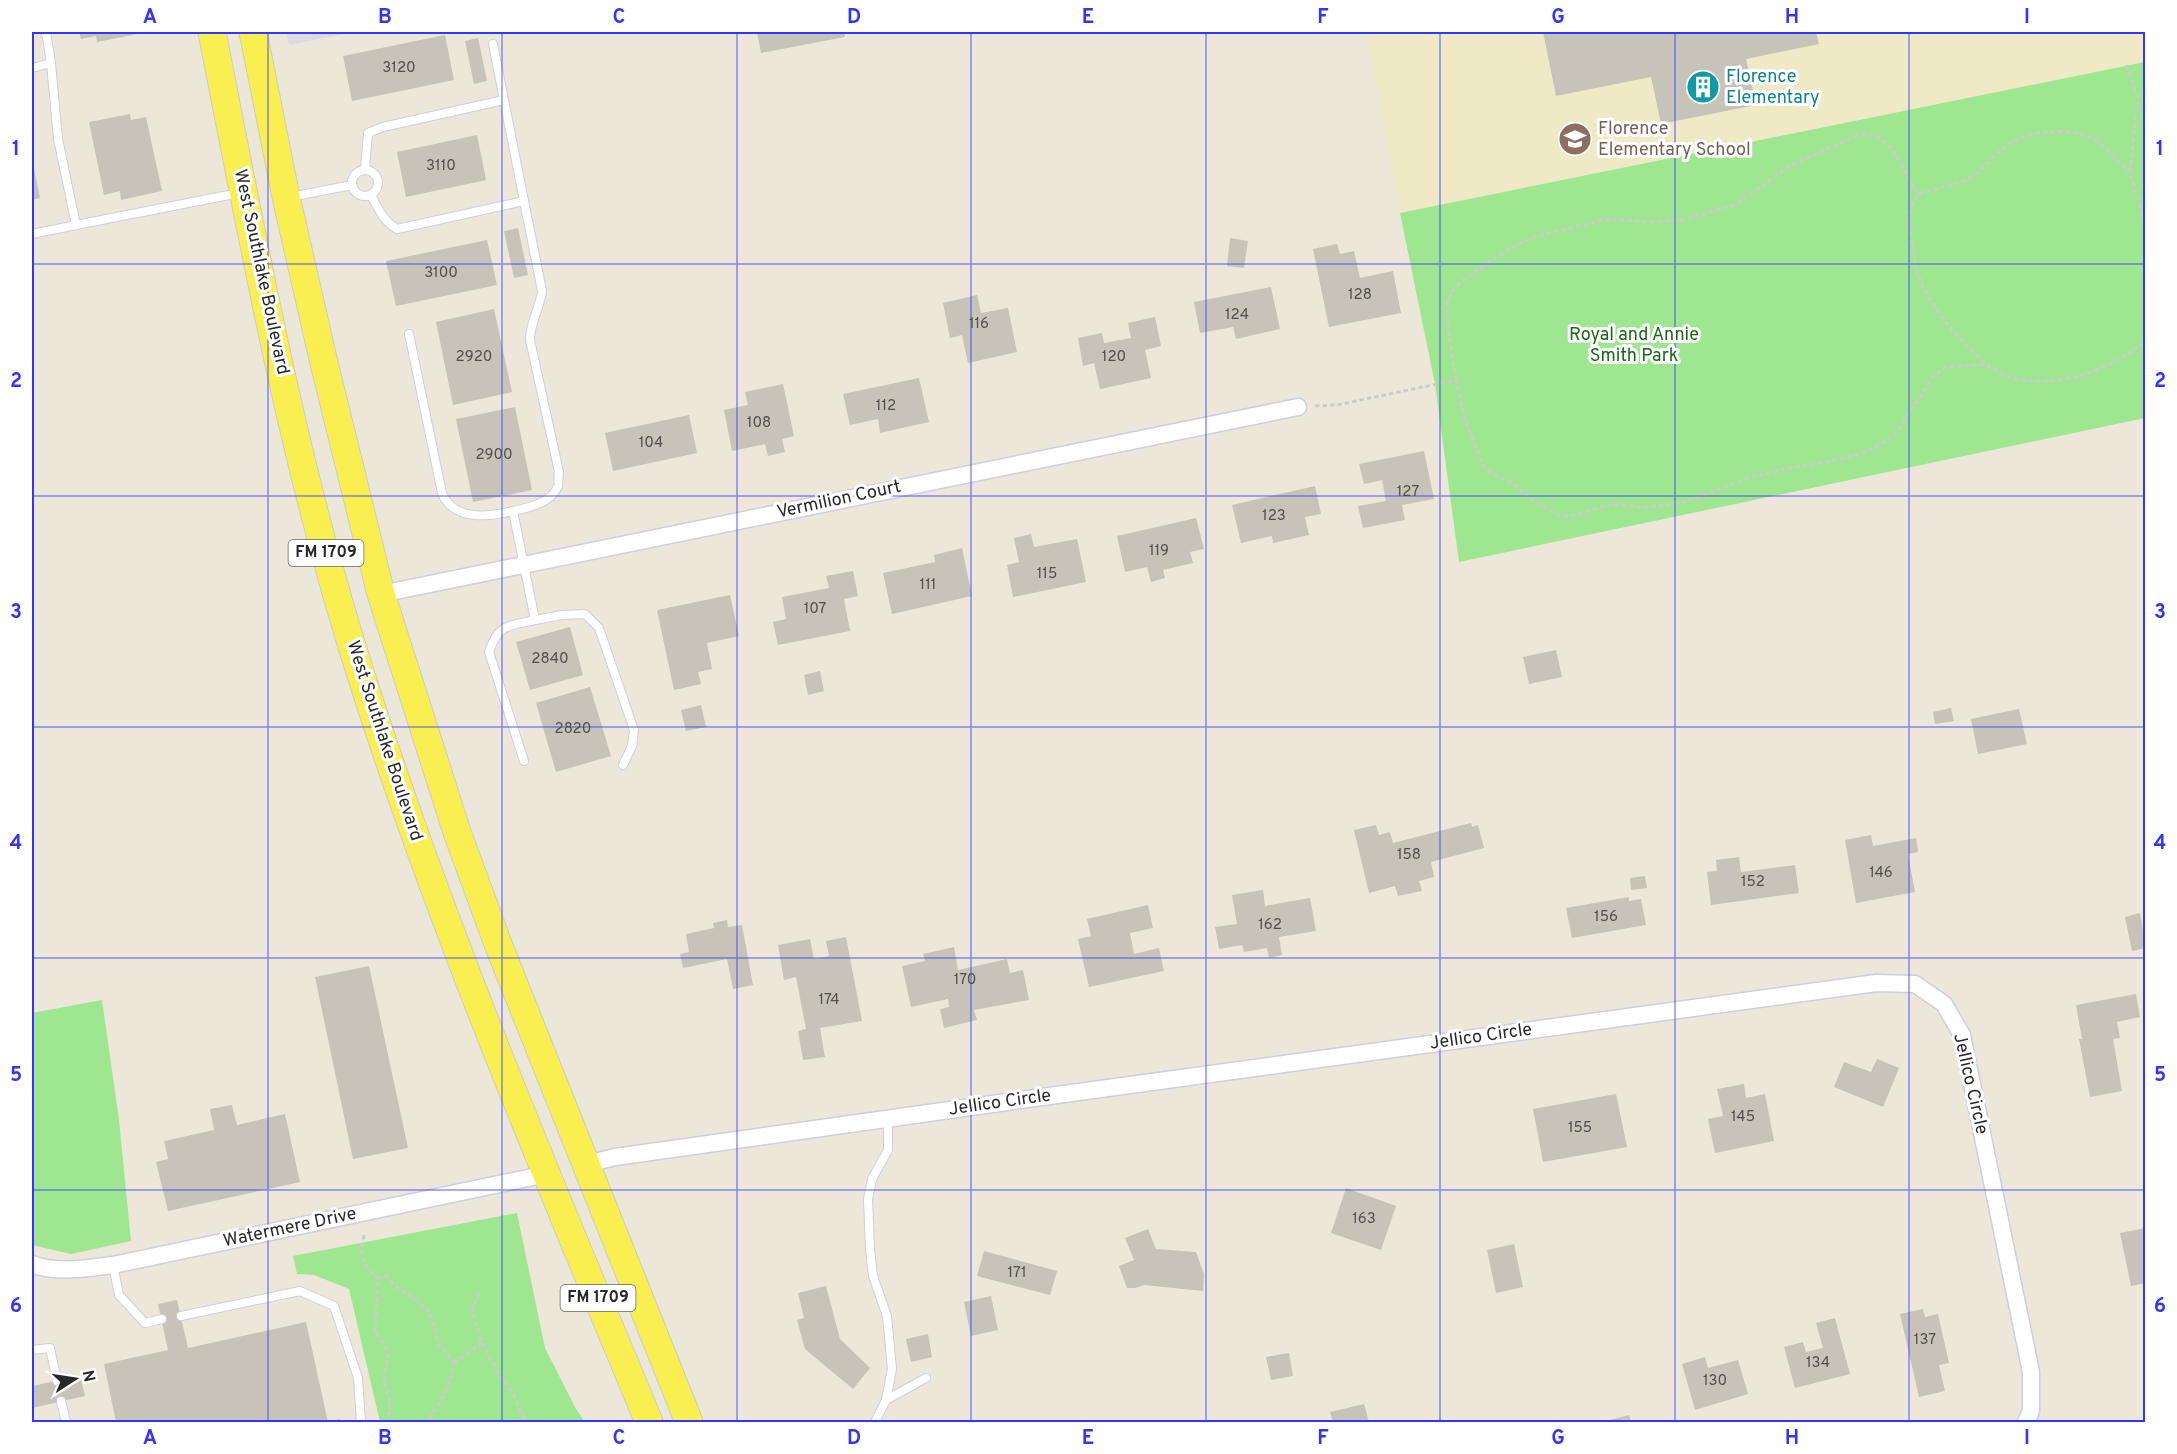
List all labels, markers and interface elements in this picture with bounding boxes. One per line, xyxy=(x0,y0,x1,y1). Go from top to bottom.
text: A xyxy=(143,5,157,31)
text: B xyxy=(378,5,392,31)
text: C xyxy=(613,5,625,31)
text: D xyxy=(847,5,861,31)
text: E xyxy=(1082,5,1094,31)
text: F xyxy=(1317,5,1329,31)
text: G xyxy=(1551,5,1565,31)
text: H xyxy=(1785,5,1799,31)
text: I xyxy=(2024,5,2030,31)
house number: 3120 xyxy=(382,59,416,78)
place label: Florence Elementary xyxy=(1726,66,1820,110)
building icon: Florence Elementary xyxy=(1685,69,1721,105)
place label: Florence Elementary School xyxy=(1598,118,1751,162)
school or university icon: Florence Elementary School xyxy=(1557,121,1593,157)
text: 1 xyxy=(12,137,20,163)
text: 1 xyxy=(2156,137,2164,163)
house number: 3110 xyxy=(426,157,456,176)
street label: West Southlake Boulevard xyxy=(228,167,294,377)
house number: 3100 xyxy=(424,264,458,283)
house number: 128 xyxy=(1348,286,1372,305)
house number: 124 xyxy=(1225,306,1249,325)
house number: 116 xyxy=(969,315,989,334)
park label: Royal and Annie Smith Park xyxy=(1569,324,1699,368)
house number: 2920 xyxy=(456,348,492,367)
house number: 120 xyxy=(1102,348,1126,367)
text: 2 xyxy=(10,369,22,395)
text: 2 xyxy=(2154,369,2166,395)
house number: 112 xyxy=(876,397,896,416)
house number: 108 xyxy=(747,414,771,433)
house number: 104 xyxy=(639,434,663,453)
house number: 2900 xyxy=(475,446,513,465)
street label: Vermilion Court xyxy=(775,476,903,524)
house number: 127 xyxy=(1397,483,1419,502)
house number: 123 xyxy=(1262,507,1286,526)
road number: FM 1709 xyxy=(288,540,364,566)
house number: 119 xyxy=(1149,542,1169,561)
house number: 115 xyxy=(1037,565,1057,584)
house number: 111 xyxy=(920,576,936,595)
text: 3 xyxy=(10,600,22,626)
house number: 107 xyxy=(804,600,826,619)
text: 3 xyxy=(2154,600,2166,626)
street label: West Southlake Boulevard xyxy=(341,638,427,844)
house number: 2840 xyxy=(531,650,569,669)
house number: 2820 xyxy=(555,720,591,739)
text: 4 xyxy=(10,831,22,857)
text: 4 xyxy=(2154,831,2166,857)
house number: 158 xyxy=(1397,846,1421,865)
house number: 146 xyxy=(1869,864,1893,883)
house number: 152 xyxy=(1741,873,1765,892)
house number: 156 xyxy=(1594,908,1618,927)
house number: 162 xyxy=(1258,916,1282,935)
house number: 170 xyxy=(954,971,976,990)
house number: 174 xyxy=(818,991,840,1010)
street label: Jellico Circle xyxy=(1428,1018,1534,1056)
street label: Jellico Circle xyxy=(1947,1031,1993,1137)
text: 5 xyxy=(10,1063,22,1089)
text: 5 xyxy=(2154,1063,2166,1089)
street label: Jellico Circle xyxy=(947,1084,1053,1122)
house number: 145 xyxy=(1731,1108,1755,1127)
house number: 155 xyxy=(1568,1119,1592,1138)
street label: Watermere Drive xyxy=(221,1203,359,1253)
house number: 163 xyxy=(1352,1210,1376,1229)
house number: 171 xyxy=(1007,1264,1027,1283)
road number: FM 1709 xyxy=(560,1285,636,1311)
text: 6 xyxy=(10,1294,22,1320)
text: 6 xyxy=(2154,1294,2166,1320)
house number: 137 xyxy=(1914,1331,1936,1350)
north arrow xyxy=(45,1349,105,1409)
house number: 134 xyxy=(1806,1354,1830,1373)
text: N xyxy=(77,1369,99,1384)
house number: 130 xyxy=(1703,1372,1727,1391)
text: A xyxy=(143,1426,157,1452)
text: B xyxy=(378,1426,392,1452)
text: C xyxy=(613,1426,625,1452)
text: D xyxy=(847,1426,861,1452)
text: E xyxy=(1082,1426,1094,1452)
text: F xyxy=(1317,1426,1329,1452)
text: G xyxy=(1551,1426,1565,1452)
text: H xyxy=(1785,1426,1799,1452)
text: I xyxy=(2024,1426,2030,1452)

